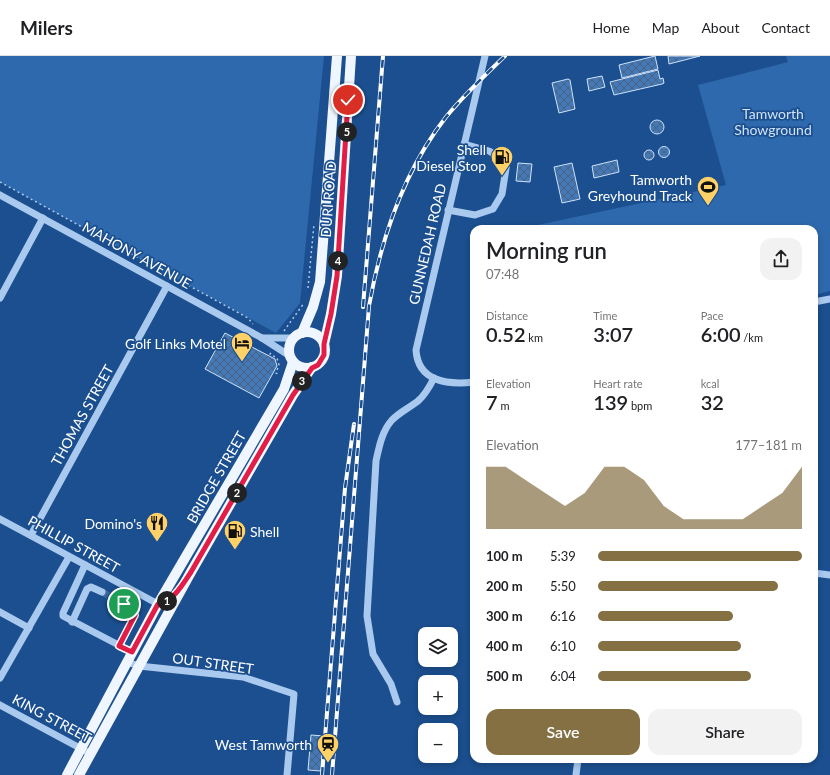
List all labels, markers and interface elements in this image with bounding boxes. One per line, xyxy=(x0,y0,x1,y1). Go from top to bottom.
text: Milers xyxy=(20,16,73,39)
text: Home xyxy=(592,19,630,36)
text: Map xyxy=(652,19,679,36)
text: About xyxy=(701,19,739,36)
text: Contact xyxy=(761,19,810,36)
pin xyxy=(331,83,365,117)
icon: check xyxy=(337,89,359,111)
park label: Tamworth Showground xyxy=(734,105,812,138)
pin: 5 xyxy=(337,122,357,142)
text: 5 xyxy=(344,125,350,138)
place label: Shell Diesel Stop xyxy=(416,141,486,174)
fuel station icon: Shell Diesel Stop xyxy=(489,144,515,177)
street label: DURI ROAD xyxy=(317,160,339,238)
place label: Tamworth Greyhound Track xyxy=(588,171,693,204)
sports icon: Tamworth Greyhound Track xyxy=(695,174,721,207)
street label: GUNNEDAH ROAD xyxy=(405,182,449,306)
street label: MAHONY AVENUE xyxy=(80,218,194,292)
text: Morning run xyxy=(486,237,607,264)
button: share xyxy=(760,238,802,280)
pin: 4 xyxy=(328,251,348,271)
text: 4 xyxy=(335,254,341,267)
text: 07:48 xyxy=(486,266,519,282)
text: Distance xyxy=(486,309,528,322)
text: Time xyxy=(593,309,617,322)
text: Pace xyxy=(701,309,724,322)
text: 0.52 xyxy=(486,322,526,346)
text: 3:07 xyxy=(593,322,633,346)
text: 6:00 xyxy=(701,322,741,346)
hotel icon: Golf Links Motel xyxy=(229,330,255,363)
text: km xyxy=(526,331,543,344)
text: /km xyxy=(741,331,763,344)
place label: Golf Links Motel xyxy=(125,335,226,352)
street label: THOMAS STREET xyxy=(47,361,117,468)
pin: 3 xyxy=(292,371,312,391)
text: 3 xyxy=(299,374,305,387)
text: Elevation xyxy=(486,377,531,390)
text: Heart rate xyxy=(593,377,643,390)
text: kcal xyxy=(701,377,719,390)
text: 7 xyxy=(486,390,498,414)
text: 139 xyxy=(593,390,628,414)
text: 32 xyxy=(701,390,724,414)
text: m xyxy=(498,399,509,412)
text: bpm xyxy=(628,399,652,412)
street label: BRIDGE STREET xyxy=(183,427,250,526)
text: Elevation xyxy=(486,437,539,453)
text: 177–181 m xyxy=(735,437,802,453)
pin: 2 xyxy=(227,483,247,503)
text: 2 xyxy=(234,486,240,499)
restaurant icon: Domino's xyxy=(144,510,170,543)
street label: PHILLIP STREET xyxy=(25,512,123,577)
place label: Domino's xyxy=(84,515,142,532)
fuel station icon: Shell xyxy=(222,518,248,551)
place label: Shell xyxy=(250,523,279,540)
text: 100 m xyxy=(486,548,523,564)
text: 5:39 xyxy=(550,548,576,564)
text: 200 m xyxy=(486,578,523,594)
text: 5:50 xyxy=(550,578,576,594)
pin xyxy=(107,587,141,621)
pin: 1 xyxy=(157,591,177,611)
icon: arrive xyxy=(113,593,135,615)
text: 1 xyxy=(164,594,170,607)
text: 300 m xyxy=(486,608,523,624)
text: 6:16 xyxy=(550,608,576,624)
map controls xyxy=(418,627,458,763)
button: layers xyxy=(418,627,458,667)
text: 400 m xyxy=(486,638,523,654)
text: 6:10 xyxy=(550,638,576,654)
street label: OUT STREET xyxy=(171,649,256,677)
text: 500 m xyxy=(486,668,523,684)
text: 6:04 xyxy=(550,668,576,684)
button: + xyxy=(418,675,458,715)
street label: KING STREET xyxy=(10,690,95,746)
button: Save xyxy=(486,709,640,755)
button: Share xyxy=(648,709,802,755)
button: − xyxy=(418,723,458,763)
station icon: West Tamworth xyxy=(315,731,341,764)
place label: West Tamworth xyxy=(215,736,312,753)

